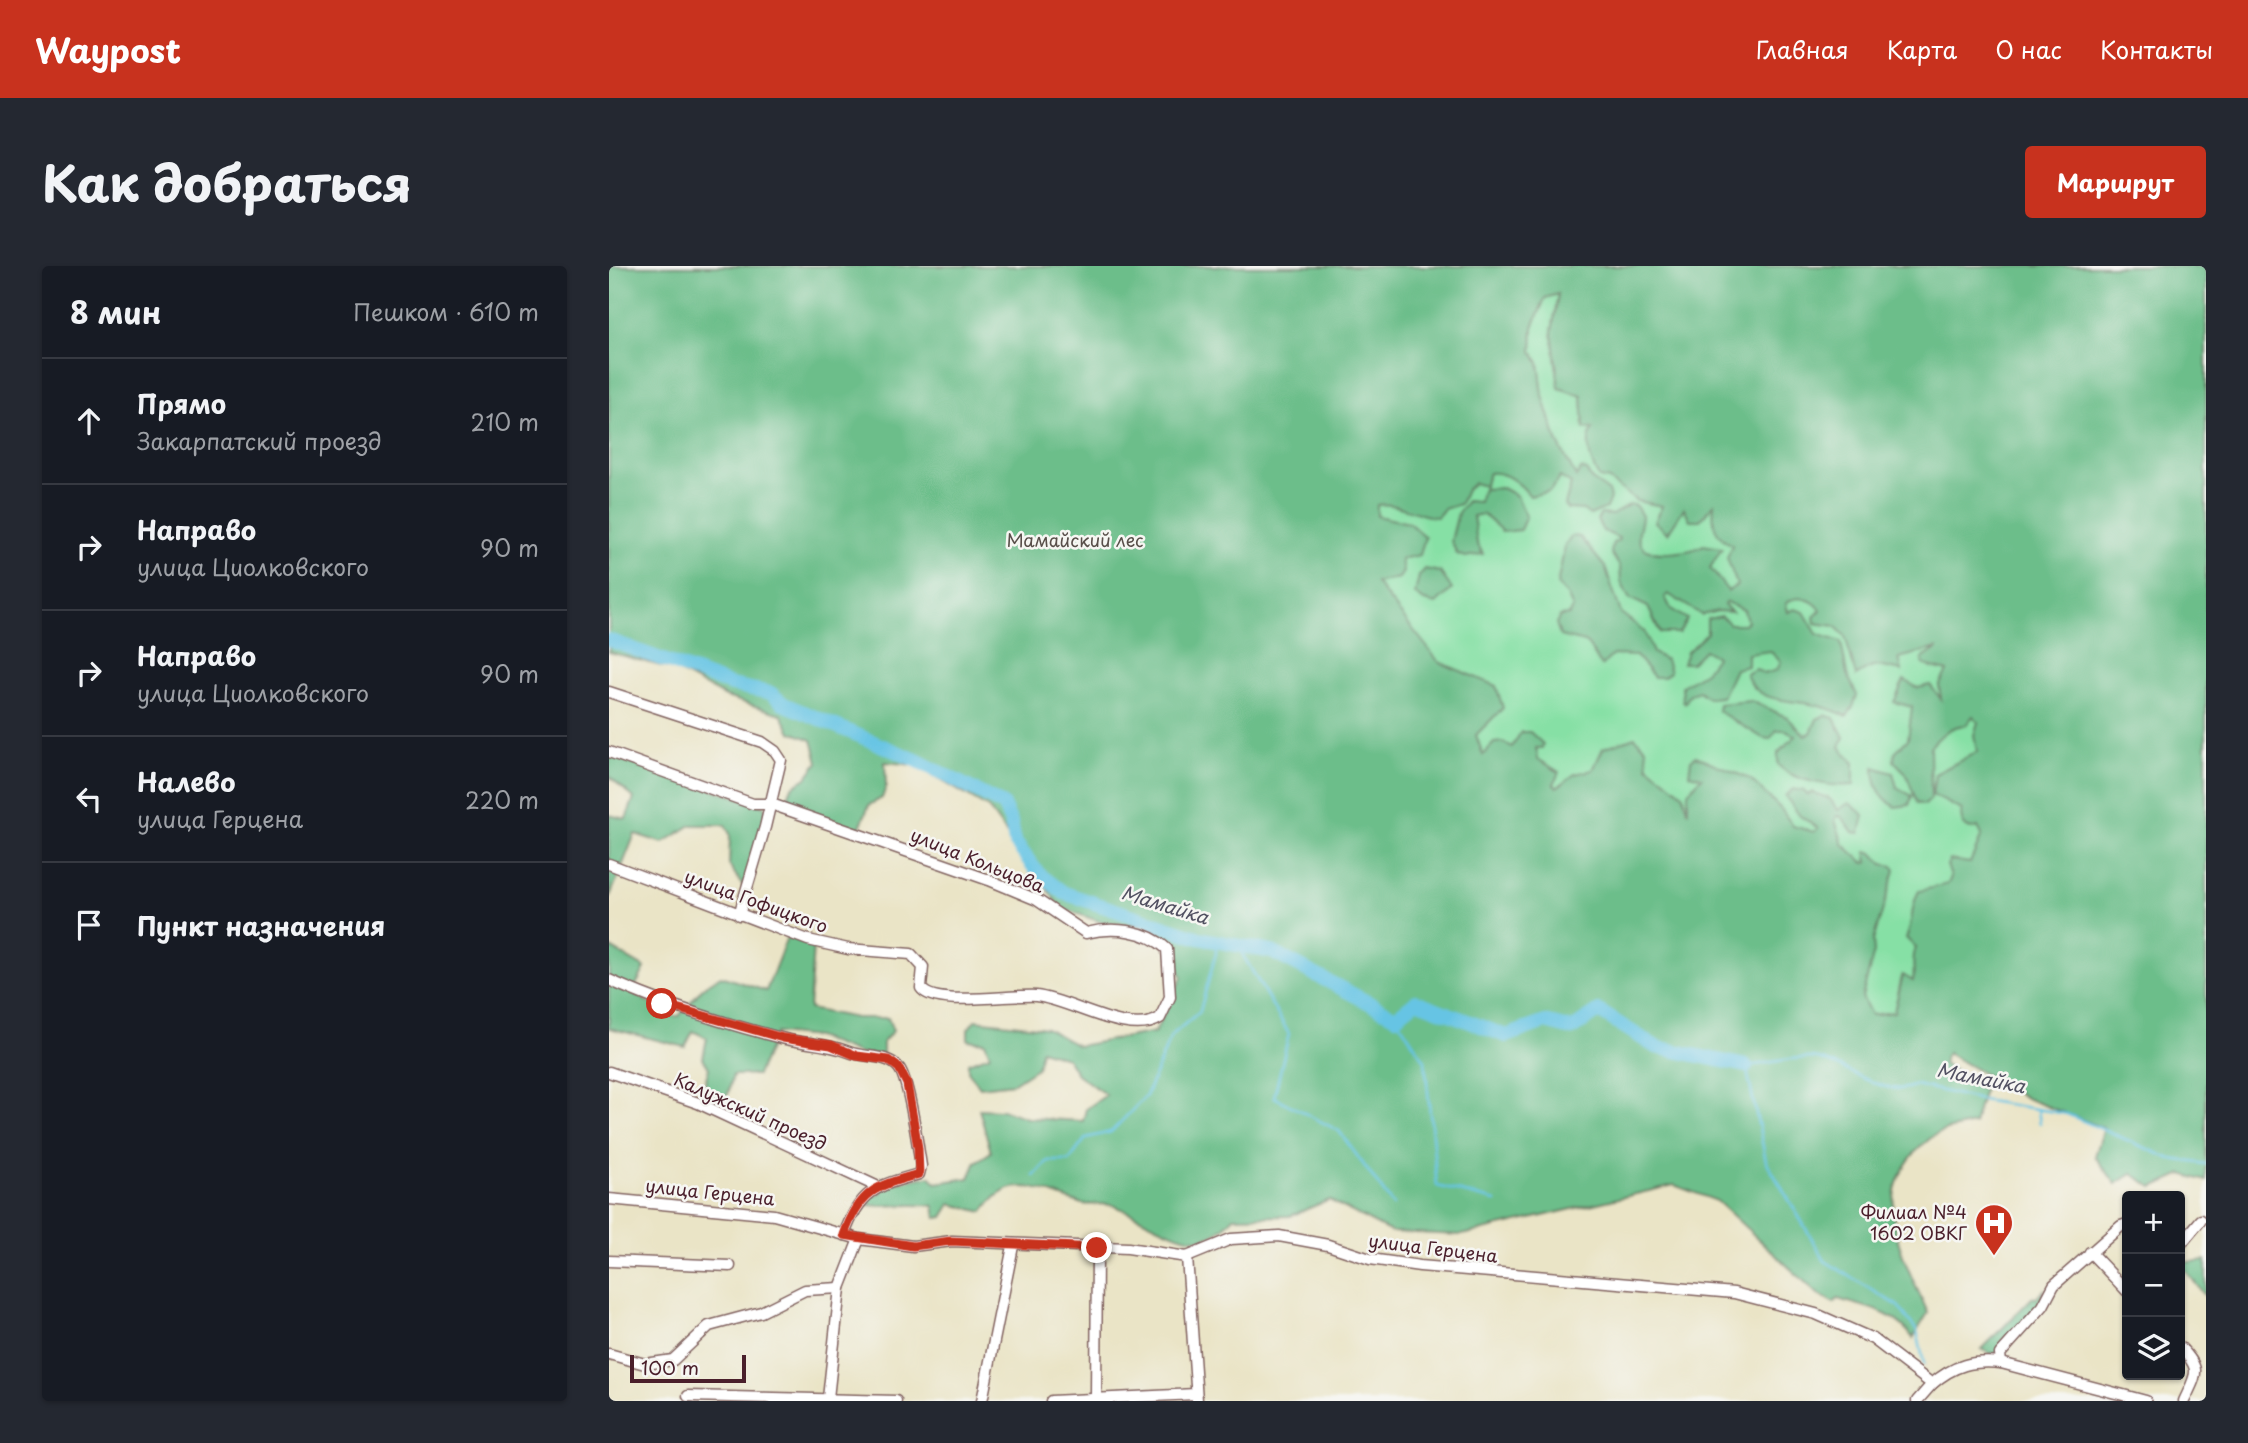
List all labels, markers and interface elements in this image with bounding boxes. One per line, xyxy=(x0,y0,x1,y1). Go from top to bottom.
text: Waypost xyxy=(35,24,181,74)
text: Главная xyxy=(1756,31,1849,67)
text: Карта xyxy=(1887,31,1957,67)
text: О нас xyxy=(1995,31,2062,67)
text: Контакты xyxy=(2100,31,2213,67)
text: Как добраться xyxy=(42,145,412,219)
button: Маршрут xyxy=(2025,146,2206,218)
text: 8 мин xyxy=(70,289,161,334)
text: Пешком · 610 m xyxy=(353,294,539,329)
text: Прямо xyxy=(137,384,226,423)
icon: ahead xyxy=(70,402,108,440)
text: 210 m xyxy=(471,404,539,439)
text: Закарпатский проезд xyxy=(137,423,382,458)
text: Направо xyxy=(137,510,256,549)
park label: Мамайский лес xyxy=(1006,526,1144,553)
icon: right xyxy=(70,528,108,566)
text: 90 m xyxy=(480,530,539,565)
text: улица Циолковского xyxy=(137,549,369,584)
text: Направо xyxy=(137,636,256,675)
icon: right xyxy=(70,654,108,692)
text: 90 m xyxy=(480,656,539,691)
text: улица Циолковского xyxy=(137,675,369,710)
text: Налево xyxy=(137,762,235,801)
icon: left xyxy=(70,780,108,818)
text: 220 m xyxy=(465,782,539,817)
text: улица Герцена xyxy=(137,801,303,836)
street label: улица Кольцова xyxy=(907,820,1049,899)
street label: улица Гофицкого xyxy=(681,862,832,939)
water label: Мамайка xyxy=(1118,878,1213,931)
icon: arrive xyxy=(70,906,108,944)
text: Пункт назначения xyxy=(137,906,385,945)
route start xyxy=(646,988,677,1019)
water label: Мамайка xyxy=(1935,1055,2029,1100)
street label: Калужский проезд xyxy=(670,1065,831,1157)
street label: улица Герцена xyxy=(644,1171,777,1212)
map controls xyxy=(2122,1191,2185,1380)
button: + xyxy=(2122,1191,2185,1254)
place label: Филиал №4 1602 ОВКГ xyxy=(1861,1198,1968,1246)
hospital icon: Филиал №4 1602 ОВКГ xyxy=(1973,1202,2015,1257)
street label: улица Герцена xyxy=(1367,1226,1500,1269)
route end xyxy=(1081,1232,1112,1263)
button: − xyxy=(2122,1254,2185,1317)
button: layers xyxy=(2122,1317,2185,1380)
scale bar xyxy=(630,1352,745,1384)
text: 100 m xyxy=(641,1353,699,1381)

